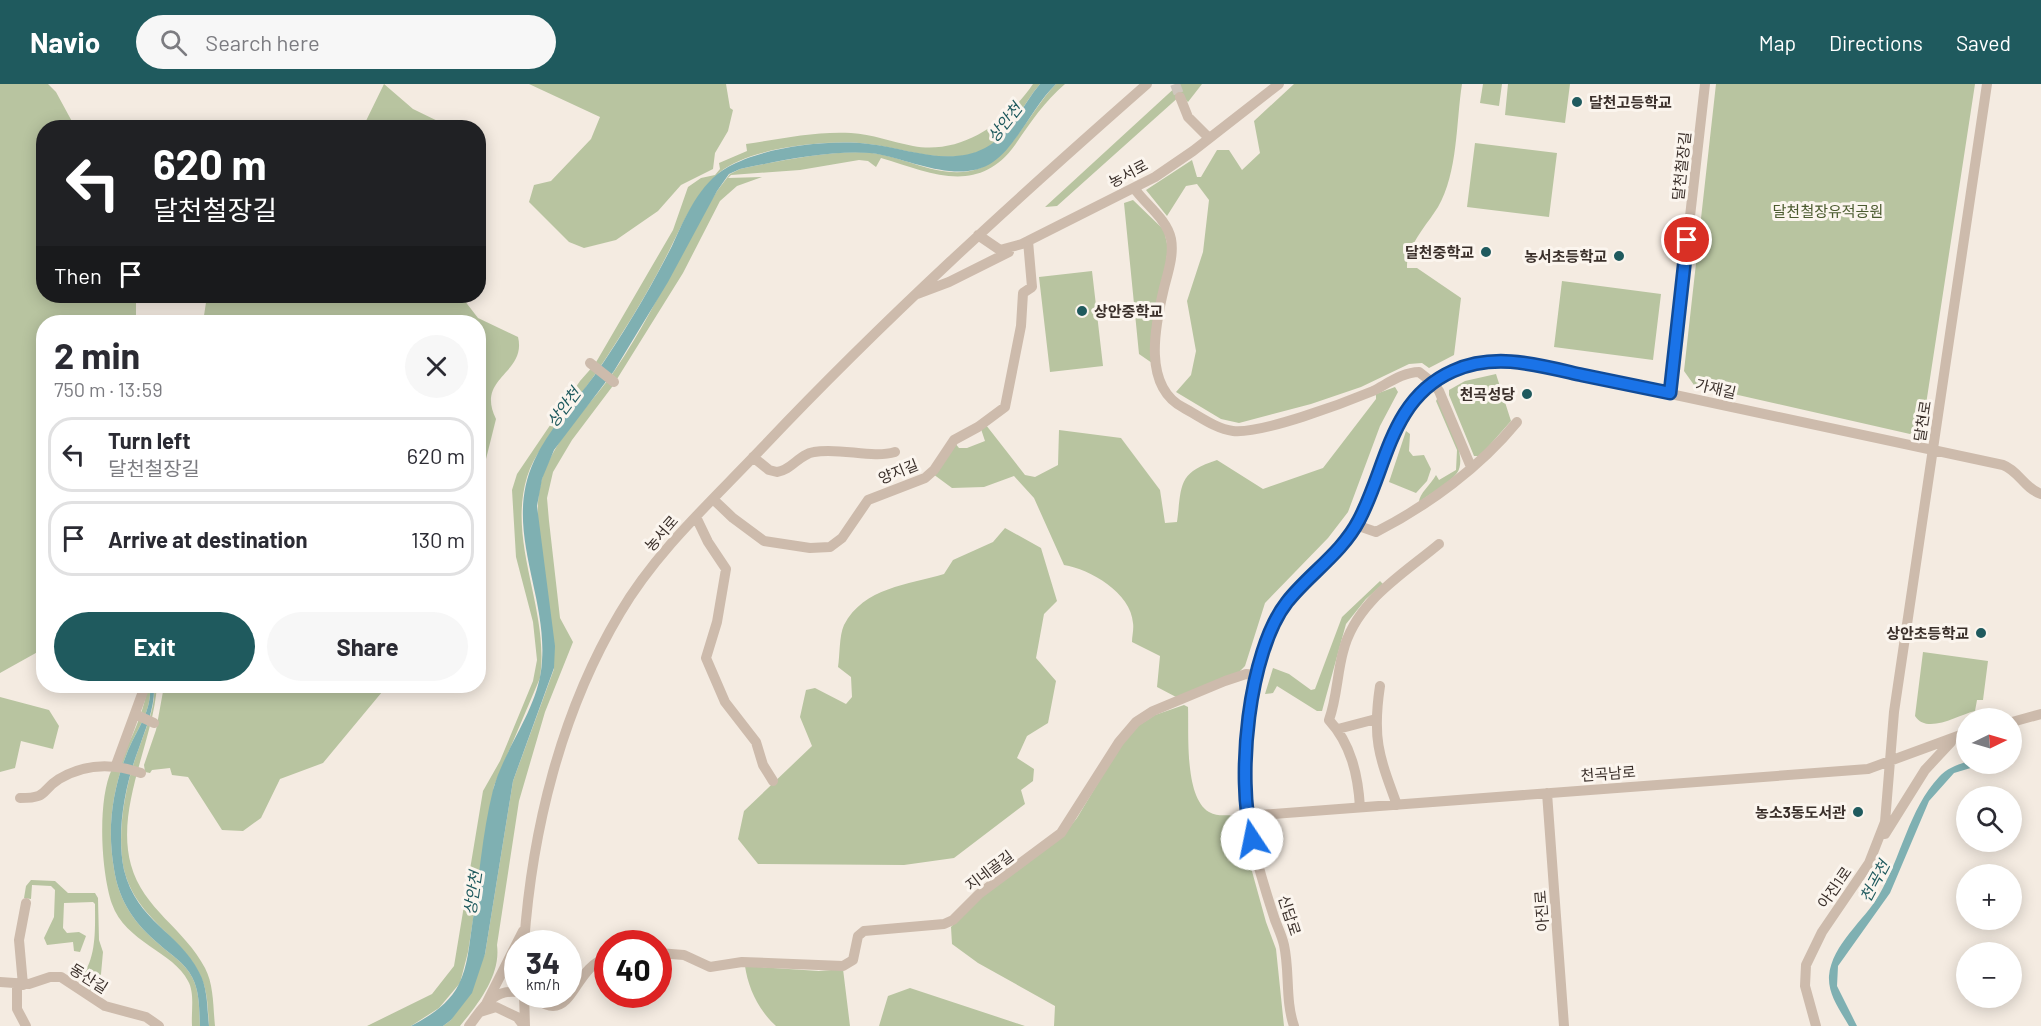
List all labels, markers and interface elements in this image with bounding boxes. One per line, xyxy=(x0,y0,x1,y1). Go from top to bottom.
search box xyxy=(136,15,556,69)
text: Navio xyxy=(30,25,100,59)
icon: search xyxy=(157,26,190,59)
text: Search here xyxy=(205,29,320,55)
text: Map xyxy=(1759,30,1796,55)
text: Directions xyxy=(1829,30,1923,55)
text: Saved xyxy=(1956,30,2011,55)
place label: 달천고등학교 xyxy=(1589,93,1672,111)
marker: 달천고등학교 xyxy=(1570,95,1584,109)
water label: 상안천 xyxy=(983,97,1026,145)
street label: 달천철장길 xyxy=(1668,131,1694,201)
text: 620 m xyxy=(153,138,266,188)
icon: left xyxy=(54,144,132,222)
street label: 농서로 xyxy=(1105,155,1151,191)
text: 달천철장길 xyxy=(153,193,277,225)
park label: 달천철장유적공원 xyxy=(1773,202,1883,220)
pin xyxy=(1661,214,1712,265)
icon: arrive xyxy=(1670,223,1703,256)
place label: 달천중학교 xyxy=(1405,243,1474,261)
marker: 달천중학교 xyxy=(1479,245,1493,259)
place label: 농서초등학교 xyxy=(1524,247,1607,265)
marker: 농서초등학교 xyxy=(1612,249,1626,263)
icon: arrive xyxy=(114,258,147,291)
text: Then xyxy=(54,262,102,288)
place label: 상안중학교 xyxy=(1094,302,1163,320)
marker: 상안중학교 xyxy=(1075,304,1089,318)
text: 2 min xyxy=(54,333,140,376)
button: close xyxy=(405,335,468,398)
street label: 가재길 xyxy=(1694,375,1738,401)
text: 750 m · 13:59 xyxy=(54,377,163,401)
water label: 상안천 xyxy=(542,382,585,430)
place label: 천곡성당 xyxy=(1460,385,1515,403)
marker: 천곡성당 xyxy=(1520,387,1534,401)
street label: 달천로 xyxy=(1910,399,1934,443)
text: Turn left xyxy=(108,427,191,453)
icon: left xyxy=(57,438,90,471)
text: 620 m xyxy=(407,442,465,468)
street label: 양지길 xyxy=(875,455,921,487)
text: 달천철장길 xyxy=(108,456,200,480)
street label: 농서로 xyxy=(641,511,681,555)
icon: arrive xyxy=(57,522,90,555)
text: Arrive at destination xyxy=(108,526,307,552)
text: 130 m xyxy=(411,526,465,552)
button: Exit xyxy=(54,612,255,681)
button: Share xyxy=(267,612,468,681)
place label: 상안초등학교 xyxy=(1886,624,1969,642)
marker: 상안초등학교 xyxy=(1974,626,1988,640)
north arrow xyxy=(1956,708,2022,774)
map controls xyxy=(1956,708,2022,1008)
street label: 천곡남로 xyxy=(1580,762,1636,784)
button: search xyxy=(1956,786,2022,852)
place label: 농소3동도서관 xyxy=(1755,803,1846,821)
marker: 농소3동도서관 xyxy=(1851,805,1865,819)
position arrow xyxy=(1220,807,1284,871)
street label: 지네골길 xyxy=(962,846,1016,894)
water label: 천곡천 xyxy=(1855,855,1894,905)
street label: 아진1로 xyxy=(1813,863,1855,911)
button: + xyxy=(1956,864,2022,930)
water label: 상안천 xyxy=(460,868,485,916)
street label: 아진로 xyxy=(1531,890,1551,932)
street label: 신답로 xyxy=(1275,893,1305,937)
speed limit sign: 40 xyxy=(594,930,672,1008)
button: − xyxy=(1956,942,2022,1008)
text: 34 xyxy=(526,944,560,980)
street label: 동산길 xyxy=(67,959,111,997)
text: km/h xyxy=(526,975,560,993)

